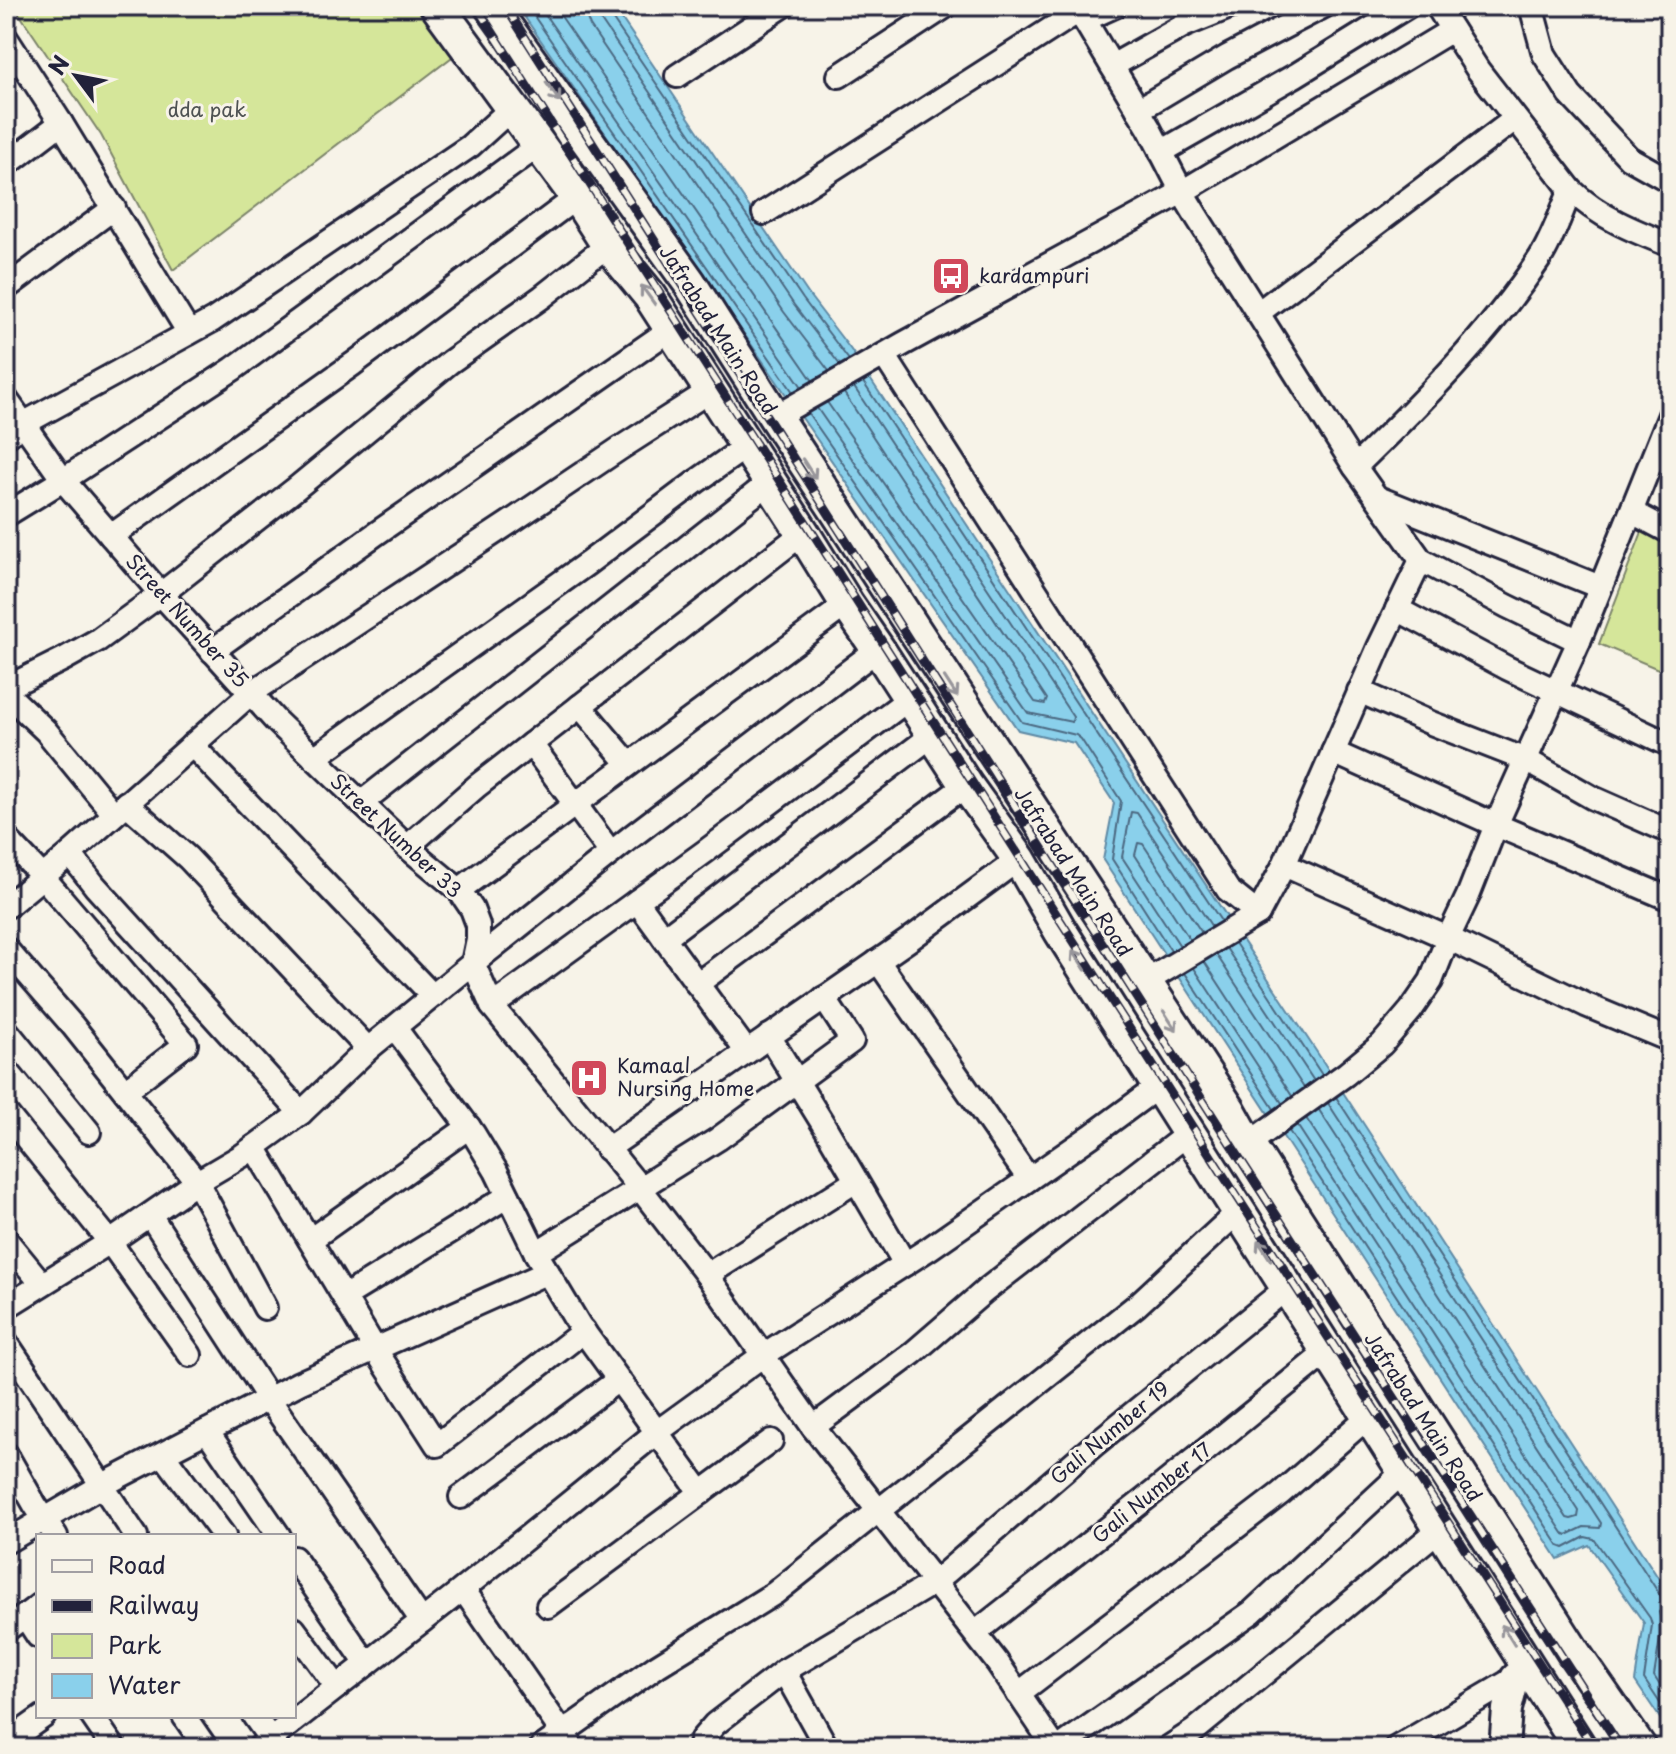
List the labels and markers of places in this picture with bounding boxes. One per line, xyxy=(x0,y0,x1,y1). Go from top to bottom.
bus stop icon: kardampuri xyxy=(930,255,972,297)
place label: kardampuri xyxy=(979,260,1090,290)
place label: Kamaal Nursing Home xyxy=(617,1050,754,1103)
hospital icon: Kamaal Nursing Home xyxy=(568,1057,610,1099)

